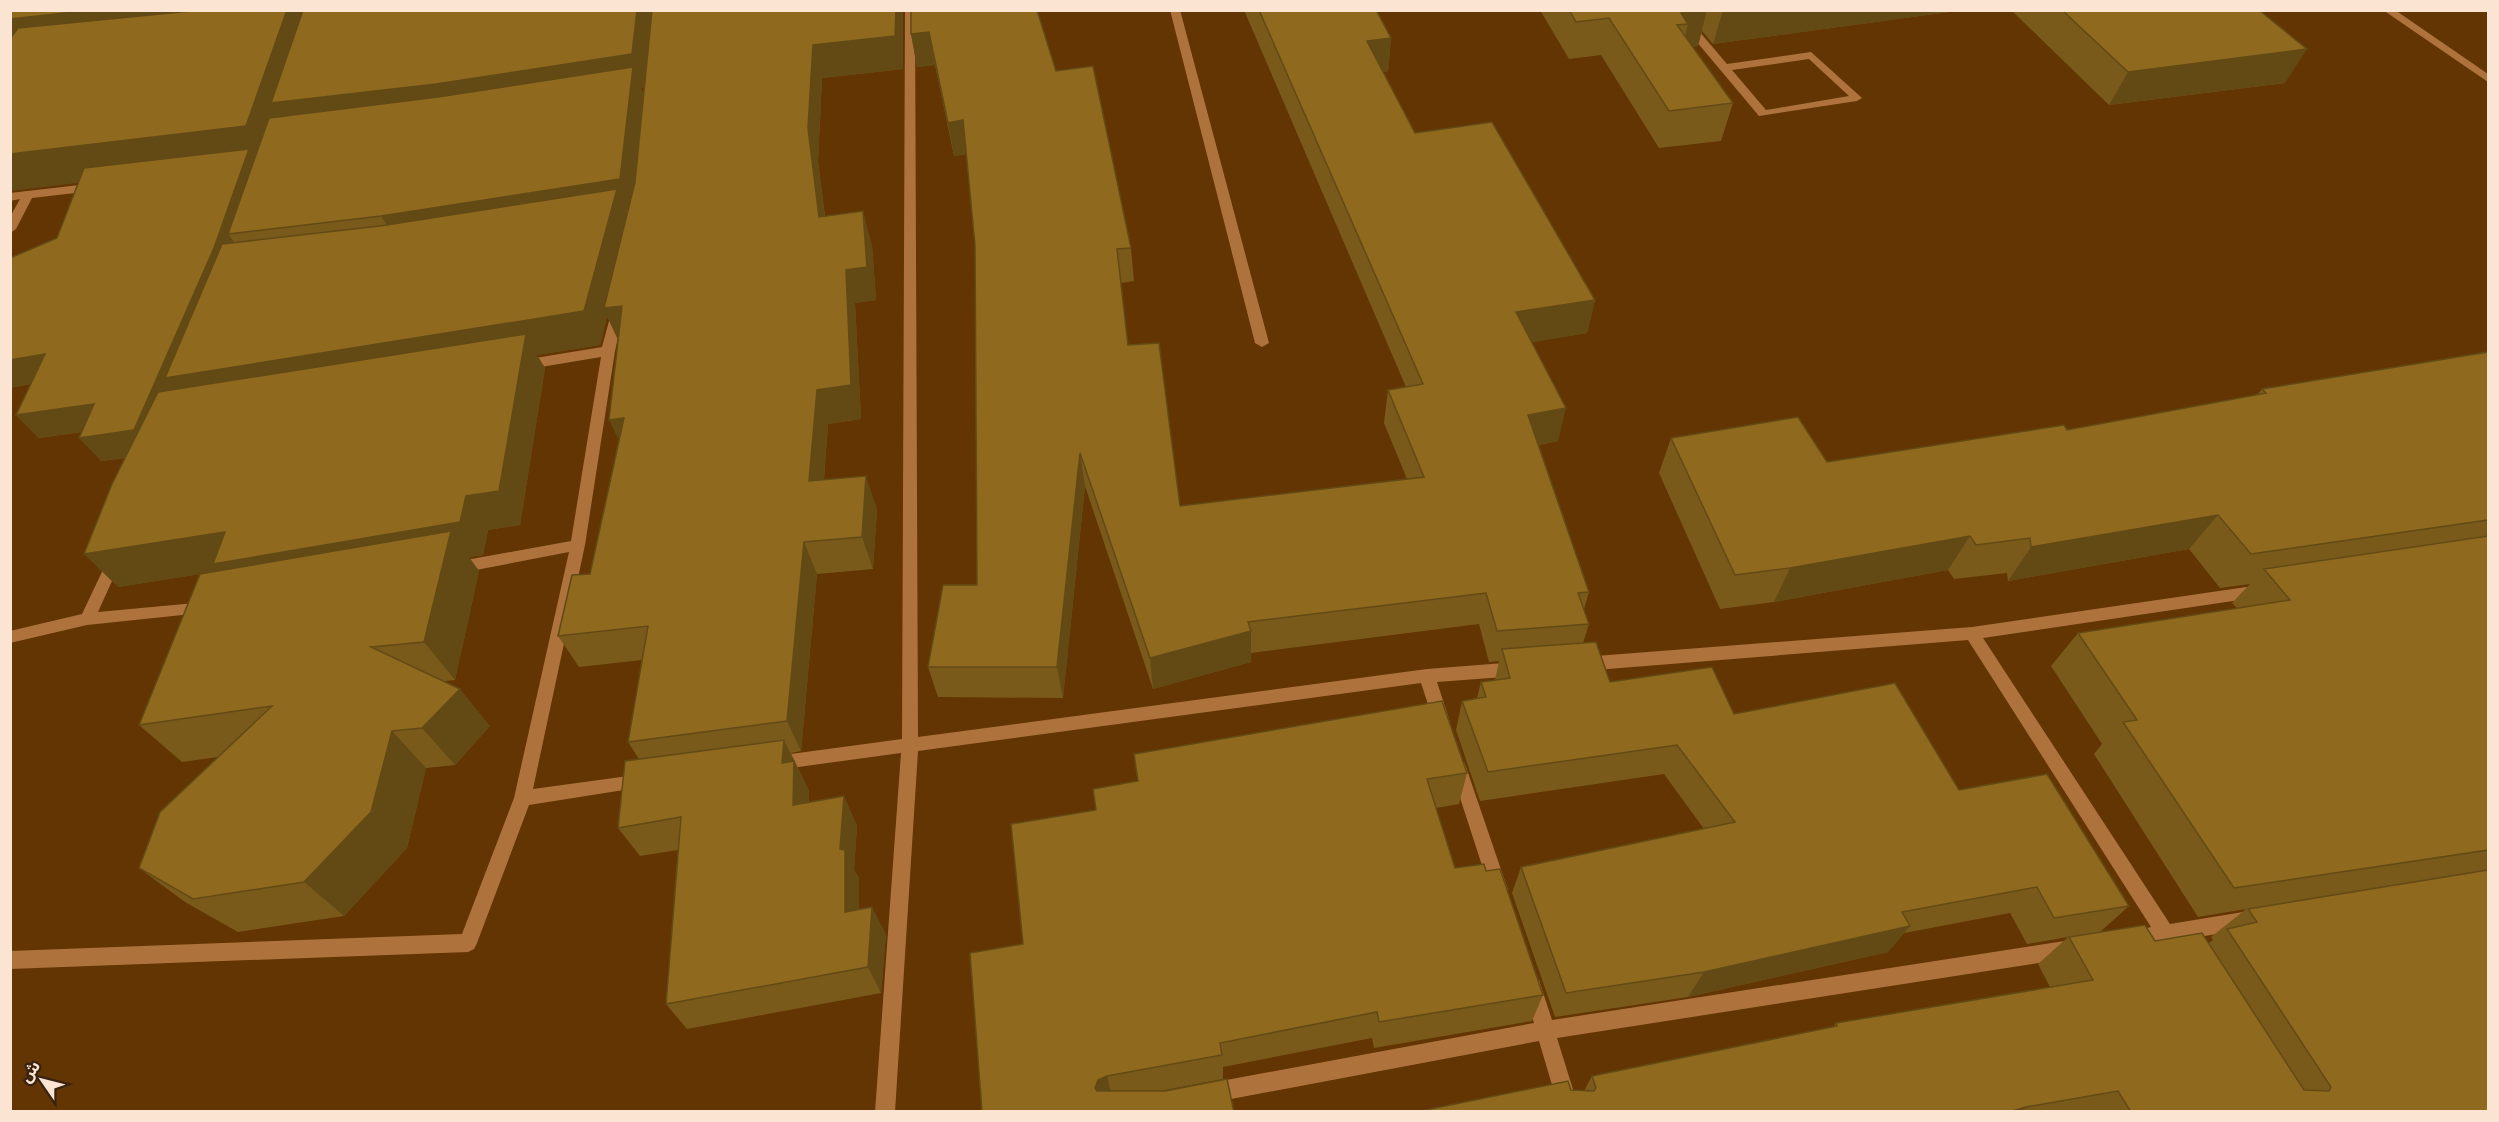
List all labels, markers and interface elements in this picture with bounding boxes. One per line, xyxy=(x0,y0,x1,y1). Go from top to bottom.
north arrow xyxy=(12,1050,72,1110)
text: ش xyxy=(15,1057,44,1086)

